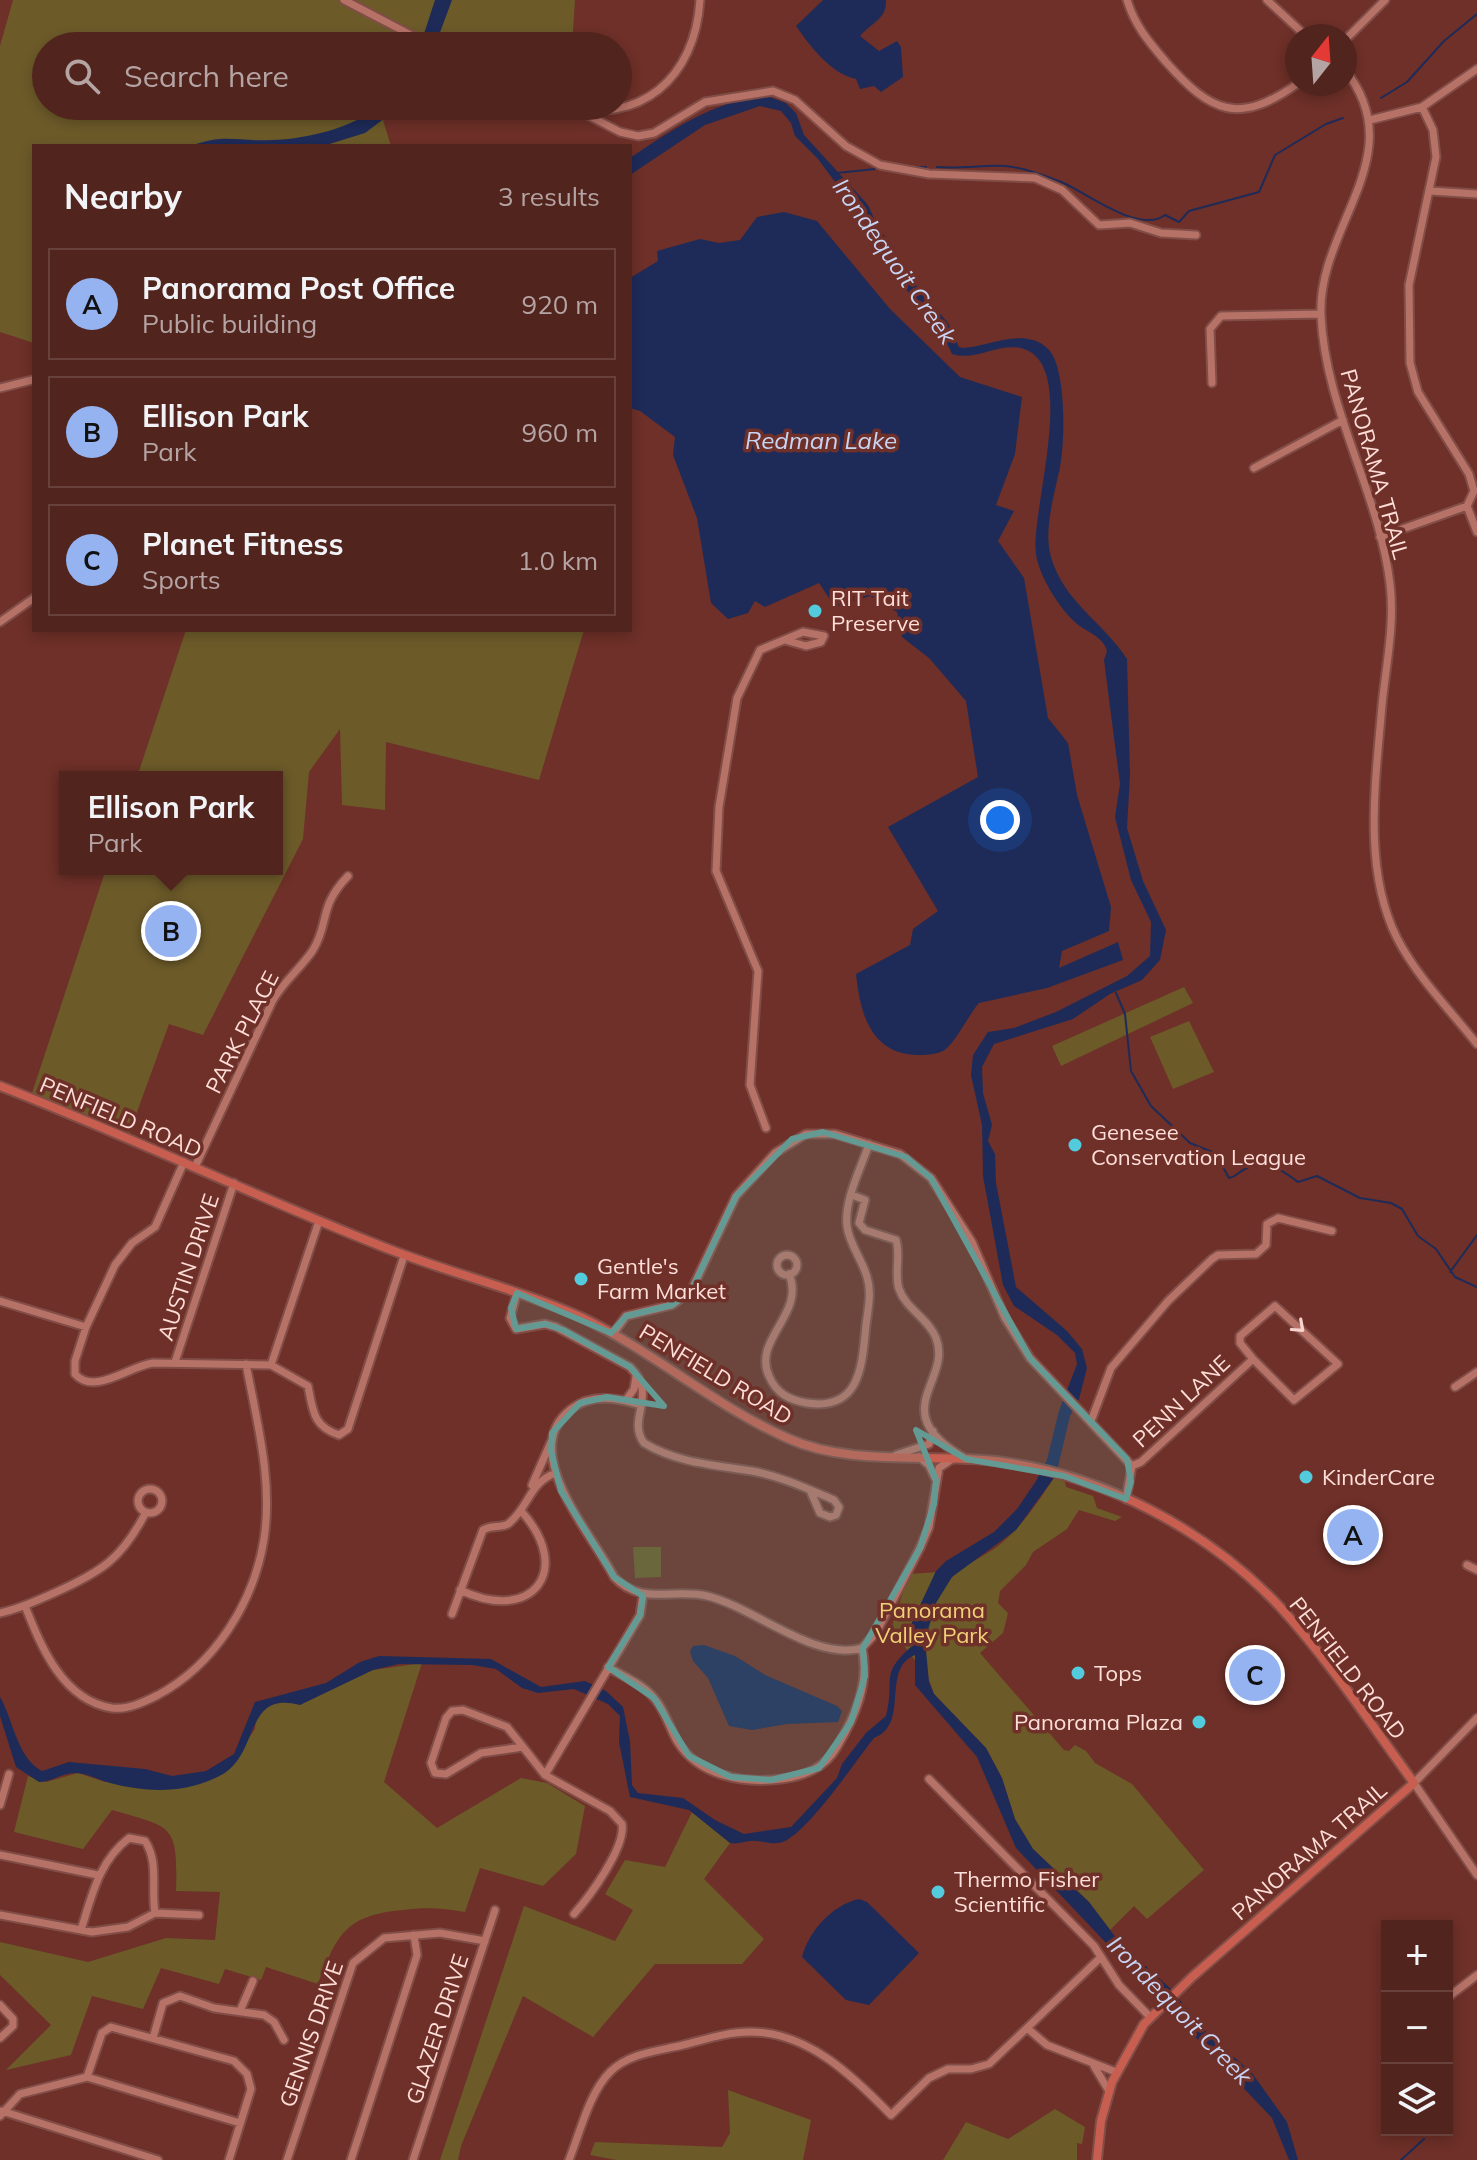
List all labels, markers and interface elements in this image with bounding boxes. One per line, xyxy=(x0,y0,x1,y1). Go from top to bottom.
north arrow xyxy=(1285,24,1357,96)
search box xyxy=(32,32,632,120)
icon: search xyxy=(60,54,104,98)
text: Search here xyxy=(124,57,289,95)
water label: Irondequoit Creek xyxy=(827,172,964,350)
text: Nearby xyxy=(64,175,182,218)
text: 3 results xyxy=(498,180,600,213)
text: Panorama Post Office xyxy=(142,269,455,307)
text: A xyxy=(82,288,102,321)
text: 920 m xyxy=(522,288,598,321)
text: Public building xyxy=(142,307,317,340)
street label: PANORAMA TRAIL xyxy=(1334,366,1416,562)
text: Ellison Park xyxy=(142,397,309,435)
text: B xyxy=(83,416,101,449)
text: 960 m xyxy=(522,416,598,449)
water label: Redman Lake xyxy=(745,425,897,455)
text: Park xyxy=(142,435,197,468)
text: Planet Fitness xyxy=(142,525,343,563)
text: C xyxy=(83,544,101,577)
text: 1.0 km xyxy=(518,544,598,577)
text: Sports xyxy=(142,563,221,596)
place label: RIT Tait Preserve xyxy=(831,584,920,637)
marker: RIT Tait Preserve xyxy=(806,602,824,620)
popup xyxy=(59,771,283,875)
text: Ellison Park xyxy=(88,788,254,826)
your location xyxy=(980,800,1020,840)
text: Park xyxy=(88,826,142,859)
pin: B xyxy=(145,901,197,961)
street label: PARK PLACE xyxy=(199,966,285,1098)
street label: PENFIELD ROAD xyxy=(36,1070,206,1164)
place label: Genesee Conservation League xyxy=(1091,1118,1306,1171)
marker: Genesee Conservation League xyxy=(1066,1136,1084,1154)
street label: AUSTIN DRIVE xyxy=(151,1190,225,1344)
place label: Gentle's Farm Market xyxy=(597,1252,726,1305)
marker: Gentle's Farm Market xyxy=(572,1270,590,1288)
street label: PENFIELD ROAD xyxy=(635,1317,797,1431)
one-way arrow xyxy=(1289,1318,1304,1332)
street label: PENN LANE xyxy=(1126,1349,1236,1453)
place label: KinderCare xyxy=(1322,1463,1435,1491)
marker: KinderCare xyxy=(1297,1468,1315,1486)
pin: A xyxy=(1327,1505,1379,1565)
street label: PENFIELD ROAD xyxy=(1284,1591,1412,1745)
park label: Panorama Valley Park xyxy=(875,1596,989,1649)
pin: C xyxy=(1229,1645,1281,1705)
place label: Tops xyxy=(1094,1659,1142,1687)
marker: Tops xyxy=(1069,1664,1087,1682)
place label: Panorama Plaza xyxy=(1014,1708,1183,1736)
marker: Panorama Plaza xyxy=(1190,1713,1208,1731)
street label: PANORAMA TRAIL xyxy=(1226,1776,1392,1926)
place label: Thermo Fisher Scientific xyxy=(954,1865,1099,1918)
marker: Thermo Fisher Scientific xyxy=(929,1883,947,1901)
map controls xyxy=(1381,1920,1453,2136)
button: + xyxy=(1381,1920,1453,1992)
water label: Irondequoit Creek xyxy=(1101,1929,1259,2091)
street label: GLAZER DRIVE xyxy=(400,1950,474,2108)
street label: GENNIS DRIVE xyxy=(273,1957,349,2111)
button: − xyxy=(1381,1992,1453,2064)
button: layers xyxy=(1381,2064,1453,2136)

